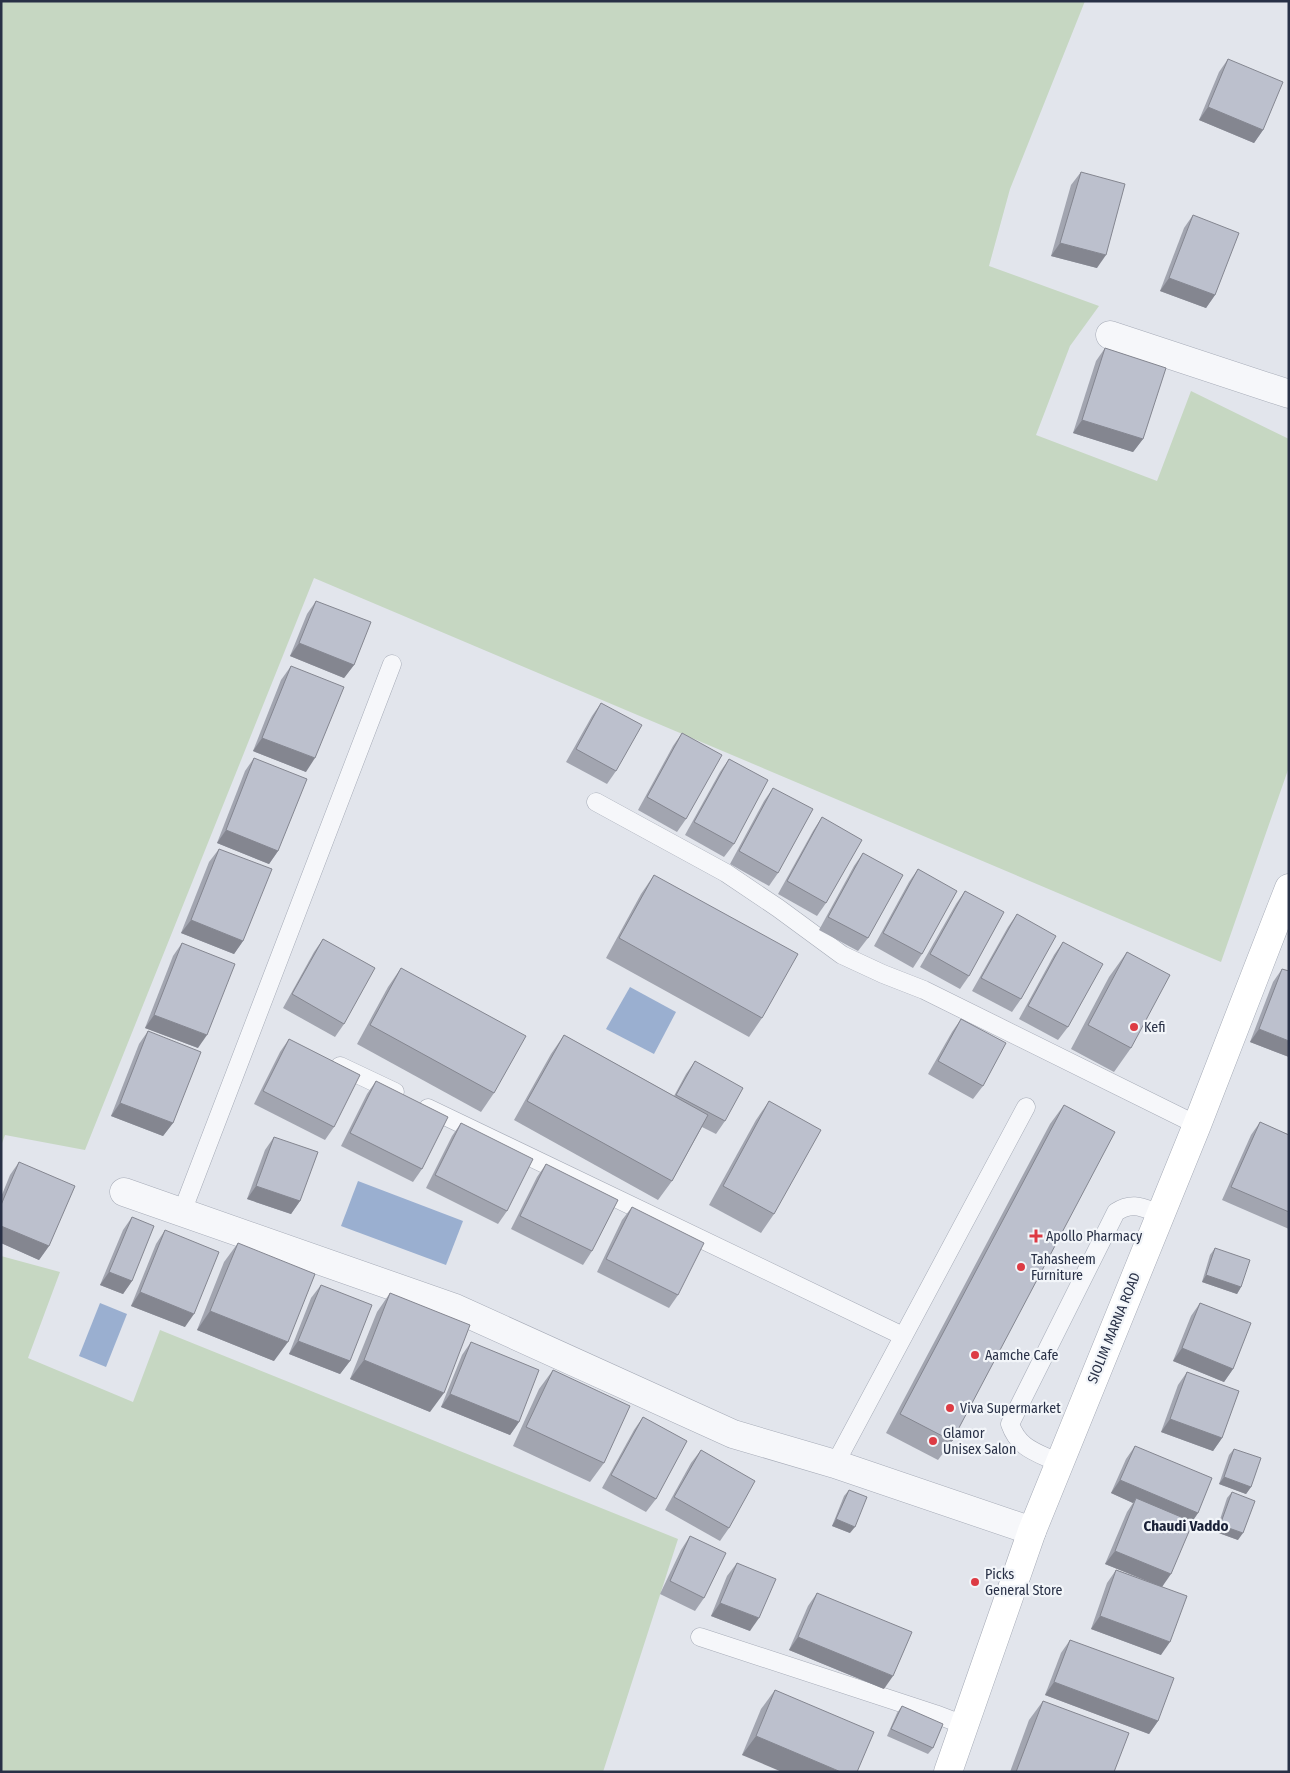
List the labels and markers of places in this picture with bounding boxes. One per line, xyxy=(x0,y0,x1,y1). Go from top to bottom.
place label: Kefi xyxy=(1144,1019,1165,1036)
marker: Kefi xyxy=(1128,1021,1140,1033)
place label: Apollo Pharmacy xyxy=(1046,1228,1143,1245)
marker: Apollo Pharmacy xyxy=(1030,1230,1042,1242)
place label: Tahasheem Furniture xyxy=(1031,1251,1096,1284)
marker: Tahasheem Furniture xyxy=(1015,1261,1027,1273)
place label: Aamche Cafe xyxy=(985,1347,1059,1364)
marker: Aamche Cafe xyxy=(969,1349,981,1361)
place label: Viva Supermarket xyxy=(960,1400,1061,1417)
marker: Viva Supermarket xyxy=(944,1402,956,1414)
place label: Glamor Unisex Salon xyxy=(943,1425,1016,1458)
marker: Glamor Unisex Salon xyxy=(927,1435,939,1447)
place label: Picks General Store xyxy=(985,1566,1063,1599)
marker: Picks General Store xyxy=(969,1576,981,1588)

